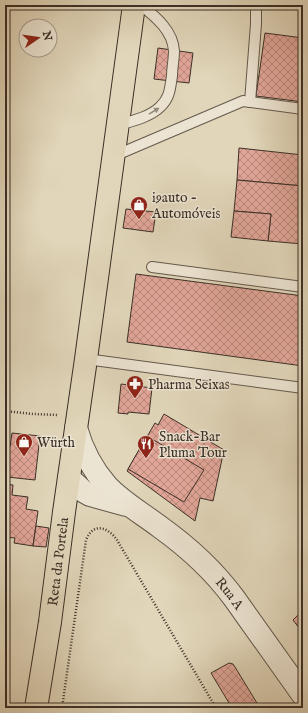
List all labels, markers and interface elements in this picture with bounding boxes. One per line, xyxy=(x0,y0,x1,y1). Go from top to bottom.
north arrow xyxy=(18,18,58,58)
text: N xyxy=(39,29,55,43)
one-way arrow xyxy=(148,107,160,114)
place label: i9auto - Automóveis xyxy=(151,189,221,223)
shop icon: i9auto - Automóveis xyxy=(129,195,149,220)
pharmacy icon: Pharma Seixas xyxy=(125,374,145,399)
place label: Pharma Seixas xyxy=(148,376,230,394)
place label: Snack-Bar Pluma Tour xyxy=(159,428,227,462)
shop icon: Würth xyxy=(14,432,34,457)
place label: Würth xyxy=(37,434,75,452)
restaurant icon: Snack-Bar Pluma Tour xyxy=(136,434,156,459)
street label: Reta da Portela xyxy=(44,515,73,607)
street label: Rua A xyxy=(211,574,248,614)

